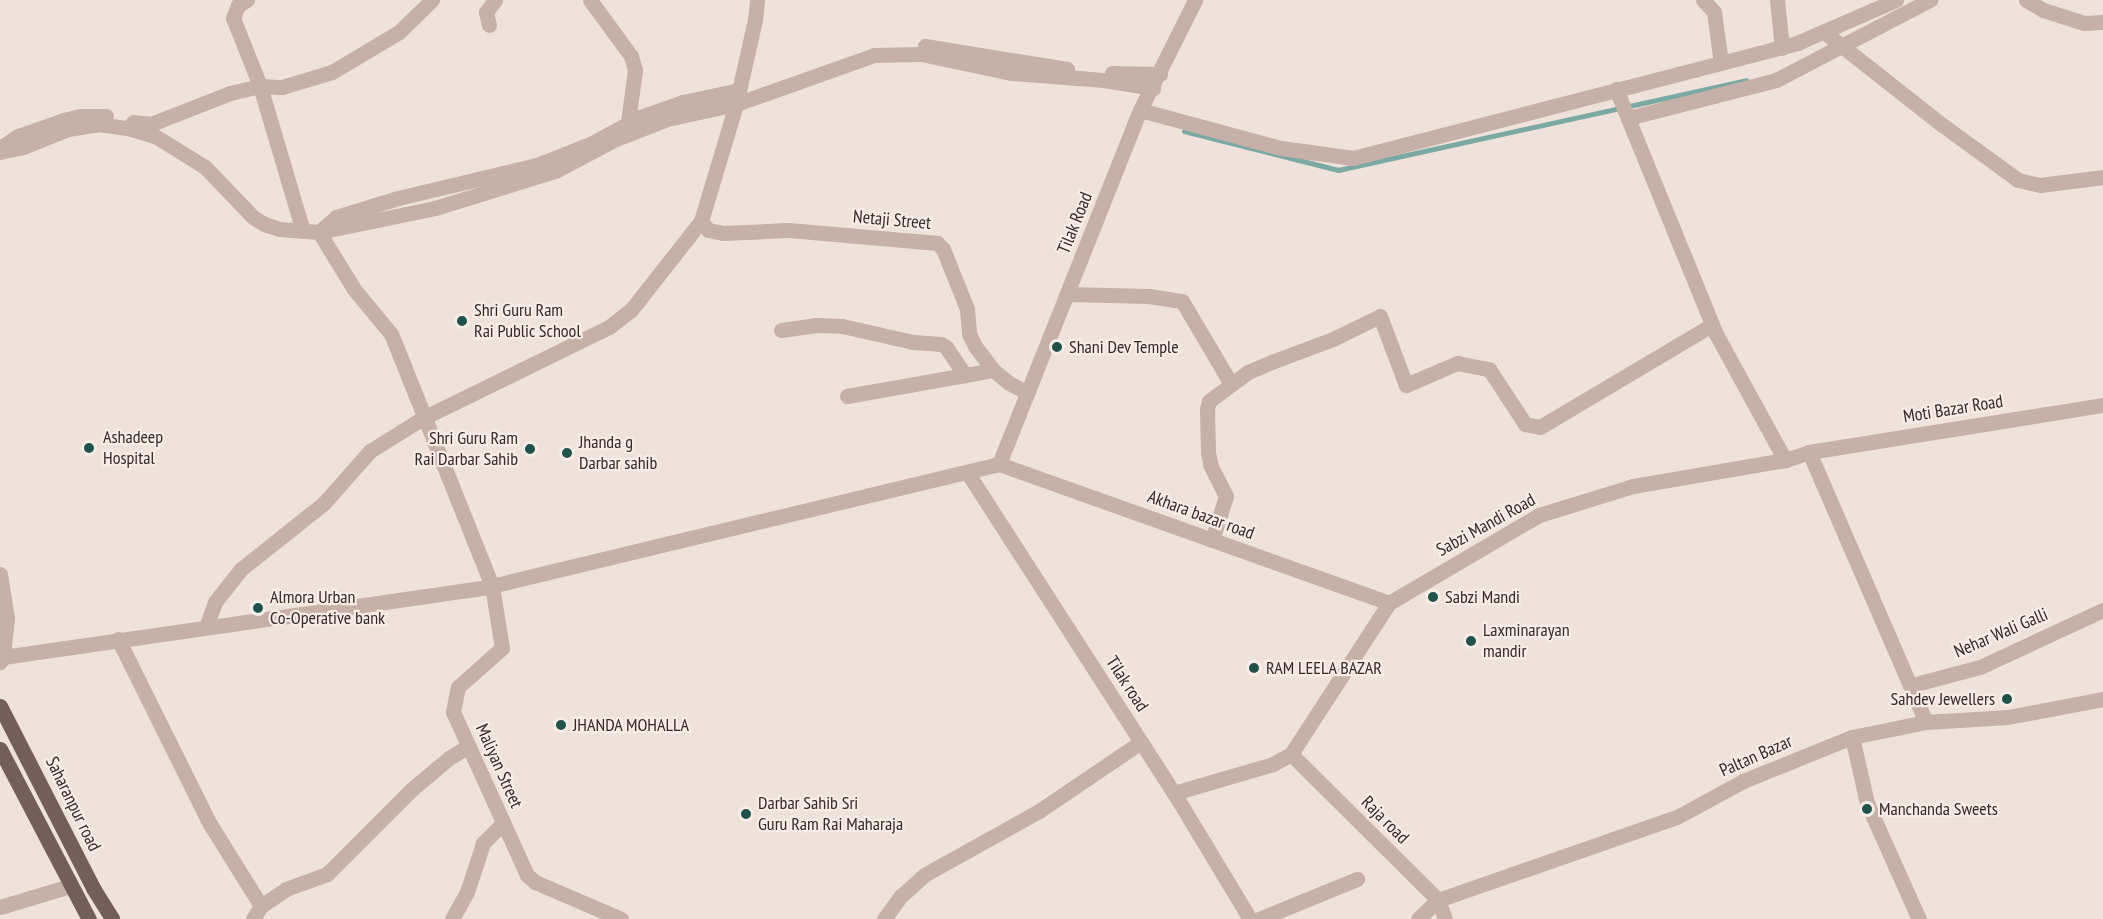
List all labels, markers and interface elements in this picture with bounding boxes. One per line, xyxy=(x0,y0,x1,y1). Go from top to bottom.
street label: Tilak Road xyxy=(1053,189,1097,257)
street label: Netaji Street xyxy=(852,206,932,234)
place label: Shri Guru Ram Rai Public School xyxy=(474,300,581,342)
marker: Shri Guru Ram Rai Public School xyxy=(455,314,469,328)
place label: Shani Dev Temple xyxy=(1069,336,1180,358)
marker: Shani Dev Temple xyxy=(1050,340,1064,354)
street label: Moti Bazar Road xyxy=(1902,390,2004,428)
place label: Ashadeep Hospital xyxy=(103,427,163,470)
place label: Shri Guru Ram Rai Darbar Sahib xyxy=(415,428,518,470)
place label: Jhanda g Darbar sahib xyxy=(579,432,657,474)
marker: Ashadeep Hospital xyxy=(80,439,98,457)
marker: Shri Guru Ram Rai Darbar Sahib xyxy=(523,442,537,456)
marker: Jhanda g Darbar sahib xyxy=(560,446,574,460)
street label: Akhara bazar road xyxy=(1145,486,1257,544)
street label: Sabzi Mandi Road xyxy=(1433,489,1539,561)
place label: Sabzi Mandi xyxy=(1445,586,1520,608)
place label: Almora Urban Co-Operative bank xyxy=(270,587,385,630)
marker: Sabzi Mandi xyxy=(1426,590,1440,604)
marker: Almora Urban Co-Operative bank xyxy=(251,601,265,615)
street label: Nehar Wali Galli xyxy=(1951,604,2051,662)
place label: Laxminarayan mandir xyxy=(1483,620,1570,662)
marker: Laxminarayan mandir xyxy=(1464,634,1478,648)
street label: Tilak road xyxy=(1101,652,1153,716)
place label: RAM LEELA BAZAR xyxy=(1266,657,1382,679)
marker: RAM LEELA BAZAR xyxy=(1247,661,1261,675)
place label: Sahdev Jewellers xyxy=(1890,688,1995,710)
marker: Sahdev Jewellers xyxy=(2000,692,2014,706)
place label: JHANDA MOHALLA xyxy=(573,714,690,736)
marker: JHANDA MOHALLA xyxy=(554,718,568,732)
street label: Maliyan Street xyxy=(471,721,527,811)
street label: Paltan Bazar xyxy=(1716,730,1796,782)
street label: Saharanpur road xyxy=(41,753,105,855)
street label: Raja road xyxy=(1357,792,1413,848)
place label: Darbar Sahib Sri Guru Ram Rai Maharaja xyxy=(758,793,903,836)
place label: Manchanda Sweets xyxy=(1879,798,1998,820)
marker: Manchanda Sweets xyxy=(1860,802,1874,816)
marker: Darbar Sahib Sri Guru Ram Rai Maharaja xyxy=(739,807,753,821)

